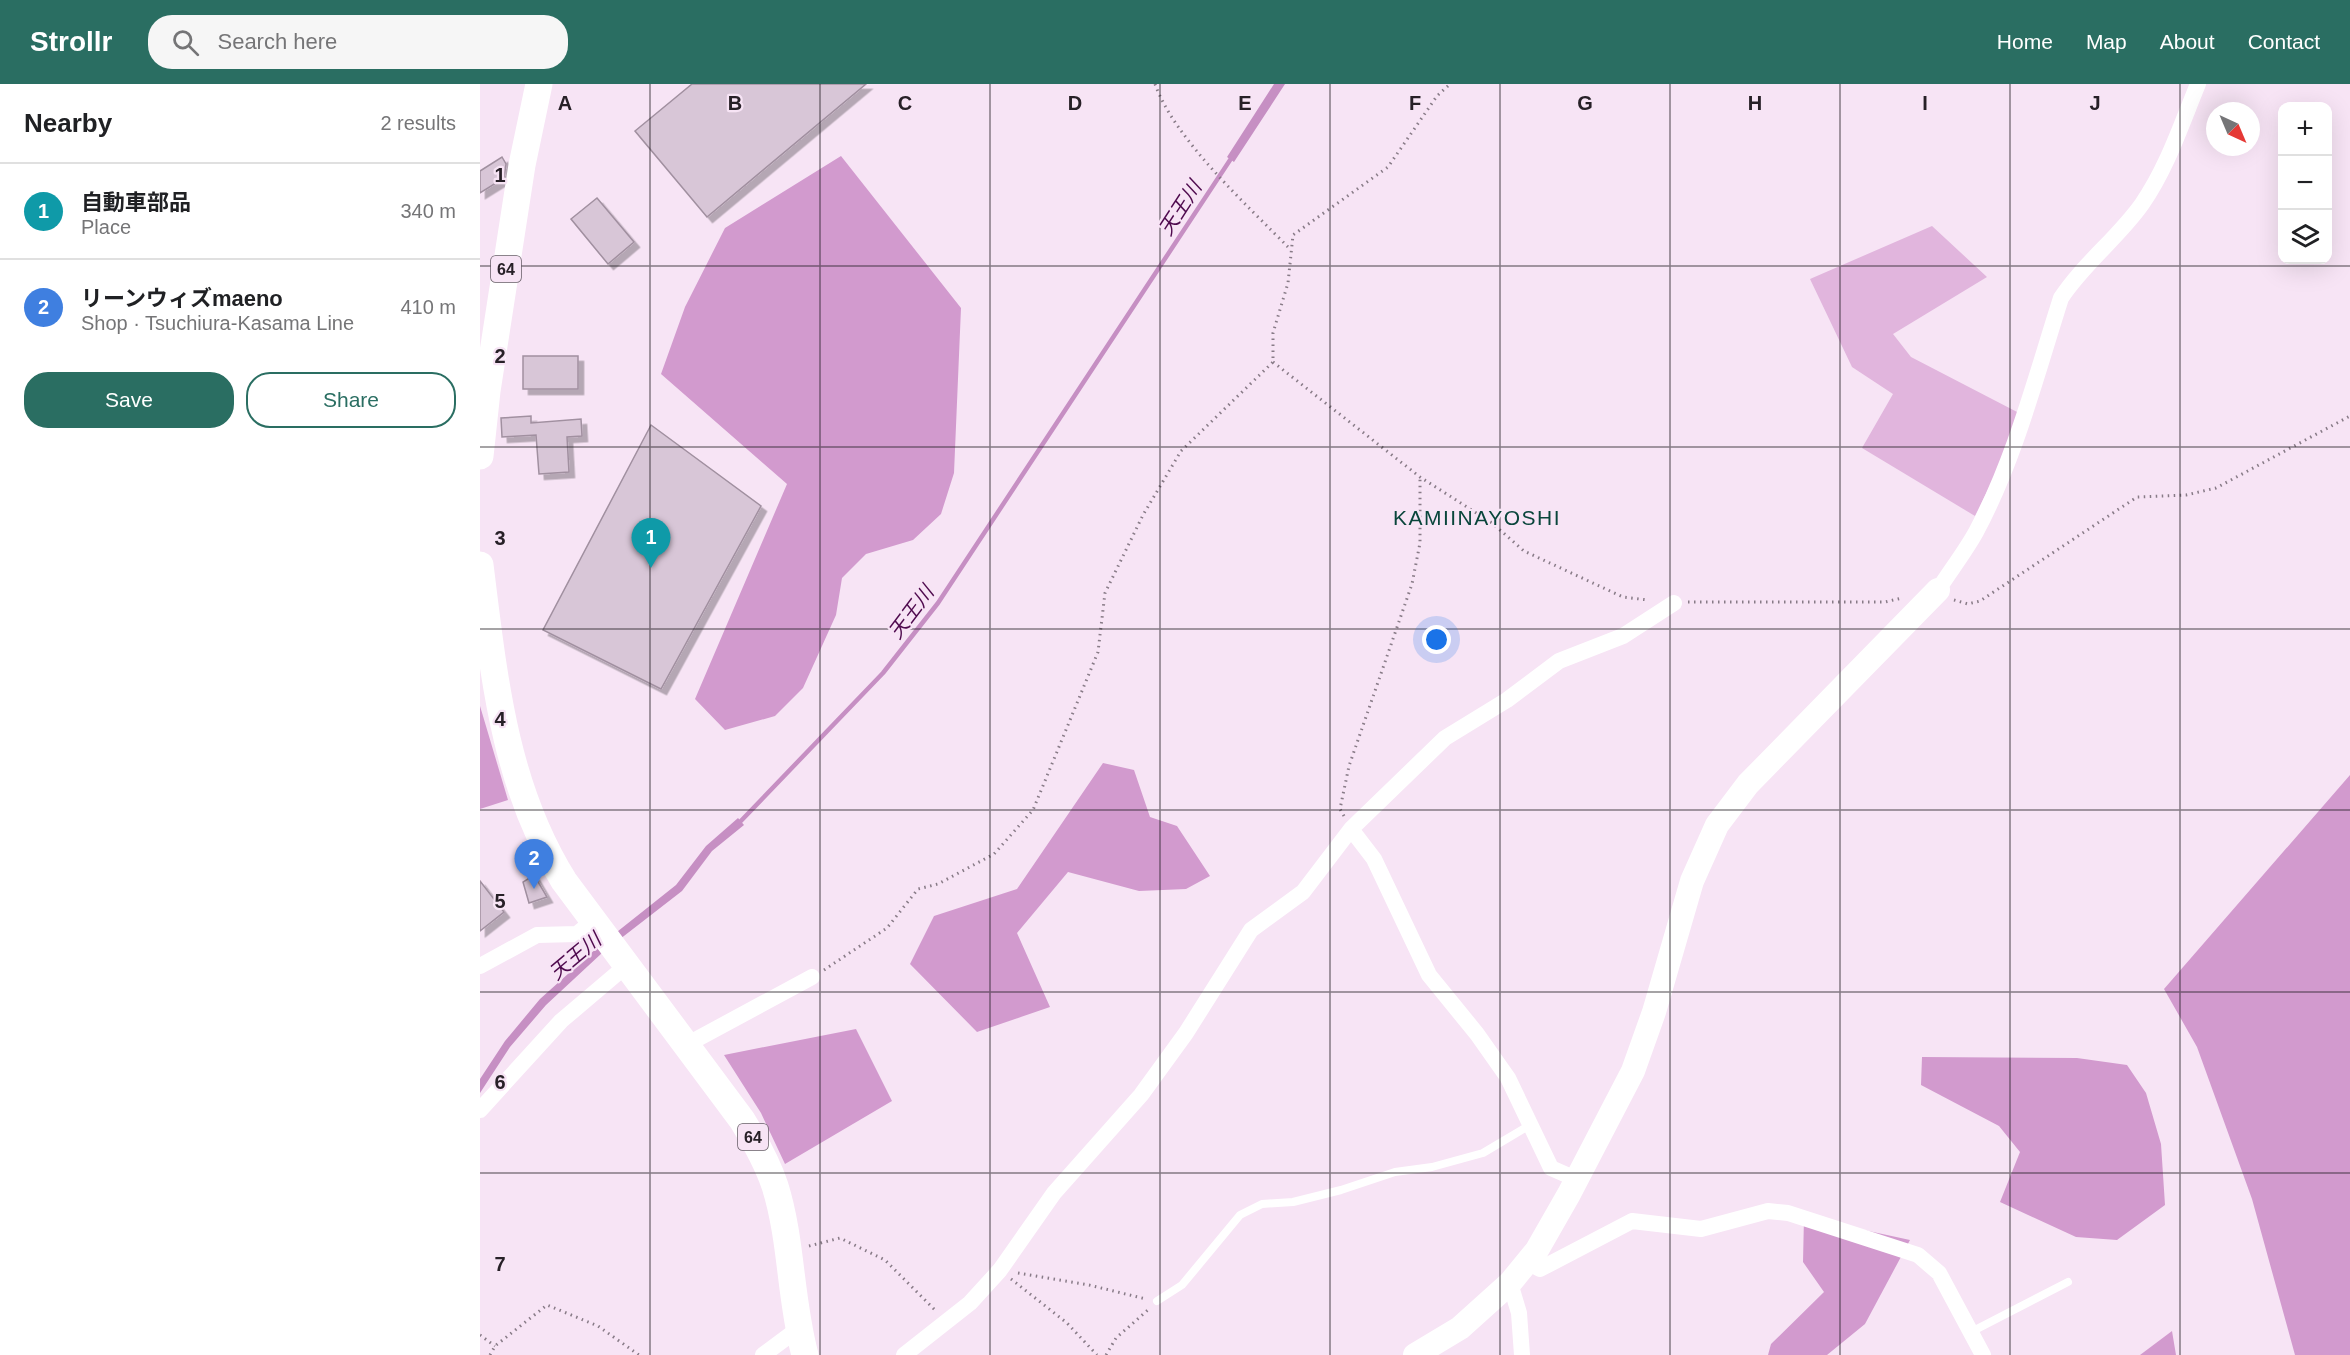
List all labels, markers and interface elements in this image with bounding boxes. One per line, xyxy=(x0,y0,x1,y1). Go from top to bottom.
search box xyxy=(148,15,568,69)
text: Strollr xyxy=(30,26,112,57)
icon: search xyxy=(169,26,202,59)
text: Search here xyxy=(217,29,337,54)
text: Home xyxy=(1997,30,2053,53)
text: Map xyxy=(2086,30,2127,53)
text: About xyxy=(2160,30,2215,53)
text: Contact xyxy=(2248,30,2320,53)
text: A xyxy=(558,92,572,114)
text: B xyxy=(728,92,742,114)
text: C xyxy=(898,92,912,114)
text: D xyxy=(1068,92,1082,114)
text: E xyxy=(1238,92,1252,114)
text: F xyxy=(1409,92,1421,114)
text: G xyxy=(1577,92,1593,114)
text: H xyxy=(1748,92,1762,114)
text: I xyxy=(1922,92,1928,114)
text: J xyxy=(2089,92,2101,114)
north arrow xyxy=(2206,102,2260,156)
map controls xyxy=(2278,102,2332,264)
button: + xyxy=(2278,102,2332,156)
text: Nearby xyxy=(24,108,112,138)
text: 2 results xyxy=(380,112,456,134)
button: − xyxy=(2278,156,2332,210)
text: 1 xyxy=(494,164,506,186)
water label: 天王川 xyxy=(1154,175,1207,239)
text: 自動車部品 xyxy=(81,190,191,215)
text: 1 xyxy=(38,200,49,222)
text: 340 m xyxy=(400,200,456,222)
button: layers xyxy=(2278,210,2332,264)
text: Place xyxy=(81,216,131,238)
road number: 64 xyxy=(491,256,521,282)
text: リーンウィズmaeno xyxy=(81,286,283,311)
text: 2 xyxy=(38,296,49,318)
text: 410 m xyxy=(400,296,456,318)
text: Shop · Tsuchiura-Kasama Line xyxy=(81,312,354,334)
text: 2 xyxy=(494,345,506,367)
button: Save xyxy=(24,372,234,428)
button: Share xyxy=(246,372,456,428)
district label: KAMIINAYOSHI xyxy=(1393,506,1561,529)
pin: 1 xyxy=(632,518,670,568)
text: 3 xyxy=(494,527,506,549)
water label: 天王川 xyxy=(884,580,939,643)
your location xyxy=(1422,625,1451,654)
text: 4 xyxy=(494,708,506,730)
pin: 2 xyxy=(514,840,554,889)
text: 5 xyxy=(494,890,506,912)
water label: 天王川 xyxy=(545,927,607,984)
text: 6 xyxy=(494,1071,506,1093)
road number: 64 xyxy=(738,1124,768,1150)
text: 7 xyxy=(494,1253,506,1275)

